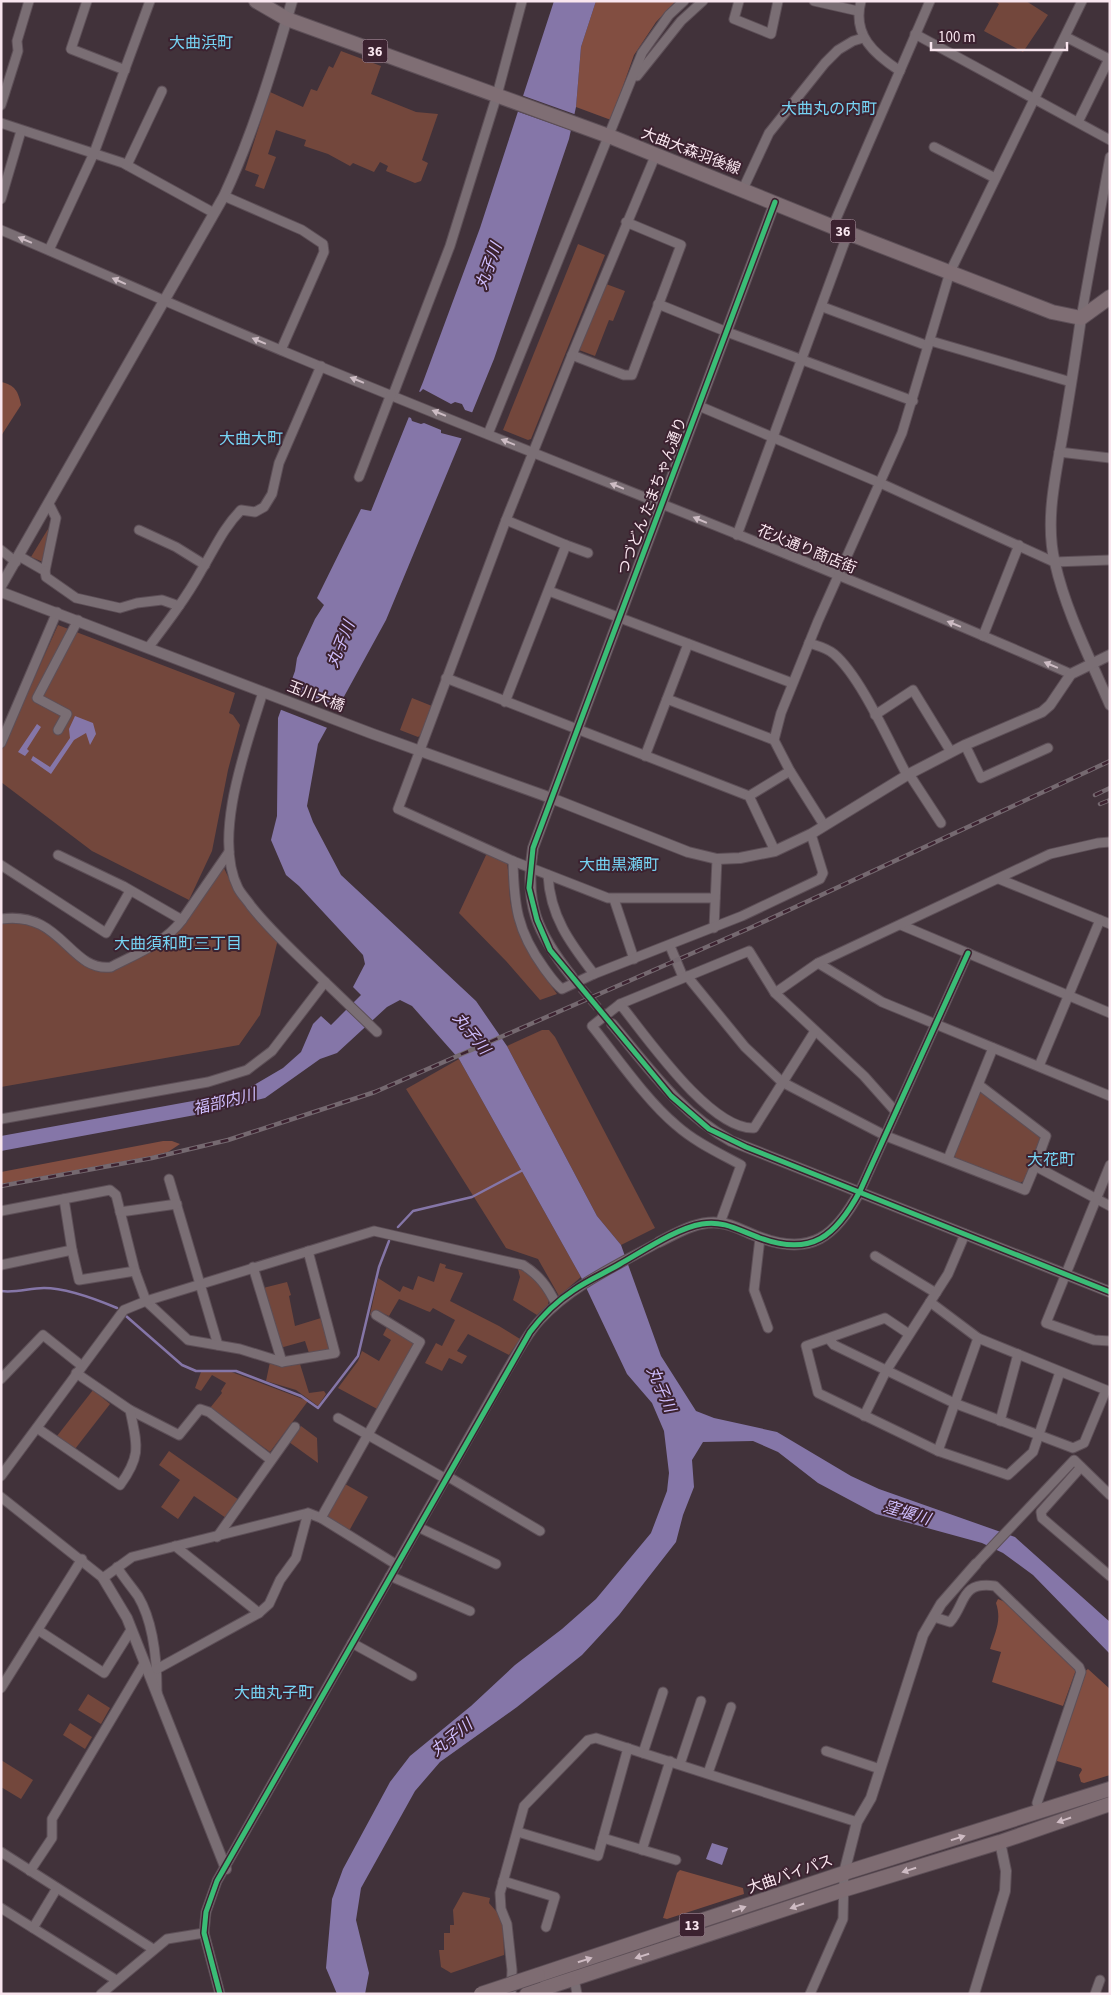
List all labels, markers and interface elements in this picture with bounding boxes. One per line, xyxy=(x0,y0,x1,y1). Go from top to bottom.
scale bar xyxy=(931,20,1067,52)
text: 100 m xyxy=(938,27,976,48)
district label: 大曲浜町 xyxy=(169,32,233,54)
road number: 36 xyxy=(362,40,388,62)
district label: 大曲丸の内町 xyxy=(781,98,877,120)
street label: 大曲大森羽後線 xyxy=(638,123,744,180)
road number: 36 xyxy=(830,220,856,242)
one-way arrow xyxy=(18,235,32,243)
water label: 丸子川 xyxy=(470,238,508,293)
one-way arrow xyxy=(112,276,126,284)
one-way arrow xyxy=(252,336,266,344)
one-way arrow xyxy=(350,376,364,384)
one-way arrow xyxy=(432,409,446,417)
street label: つづどん たまちゃん通り xyxy=(613,414,692,578)
district label: 大曲大町 xyxy=(219,428,283,450)
one-way arrow xyxy=(501,437,515,445)
one-way arrow xyxy=(610,481,624,489)
one-way arrow xyxy=(692,515,707,523)
street label: 花火通り商店街 xyxy=(754,520,859,579)
water label: 丸子川 xyxy=(322,616,361,671)
one-way arrow xyxy=(947,619,961,627)
one-way arrow xyxy=(1044,661,1058,669)
street label: 玉川大橋 xyxy=(284,676,348,717)
district label: 大曲黒瀬町 xyxy=(579,854,659,876)
district label: 大曲須和町三丁目 xyxy=(114,933,242,955)
water label: 丸子川 xyxy=(448,1008,496,1061)
water label: 福部内川 xyxy=(191,1083,260,1120)
district label: 大花町 xyxy=(1027,1149,1075,1171)
water label: 丸子川 xyxy=(641,1363,682,1418)
water label: 窪堰川 xyxy=(881,1495,935,1531)
district label: 大曲丸子町 xyxy=(234,1682,314,1704)
water label: 丸子川 xyxy=(426,1713,479,1761)
one-way arrow xyxy=(1056,1817,1071,1824)
one-way arrow xyxy=(951,1833,966,1841)
street label: 大曲バイパス xyxy=(744,1850,836,1899)
one-way arrow xyxy=(902,1866,917,1874)
one-way arrow xyxy=(789,1903,804,1910)
one-way arrow xyxy=(732,1905,747,1913)
road number: 13 xyxy=(680,1914,704,1936)
one-way arrow xyxy=(634,1953,649,1961)
one-way arrow xyxy=(577,1956,592,1963)

